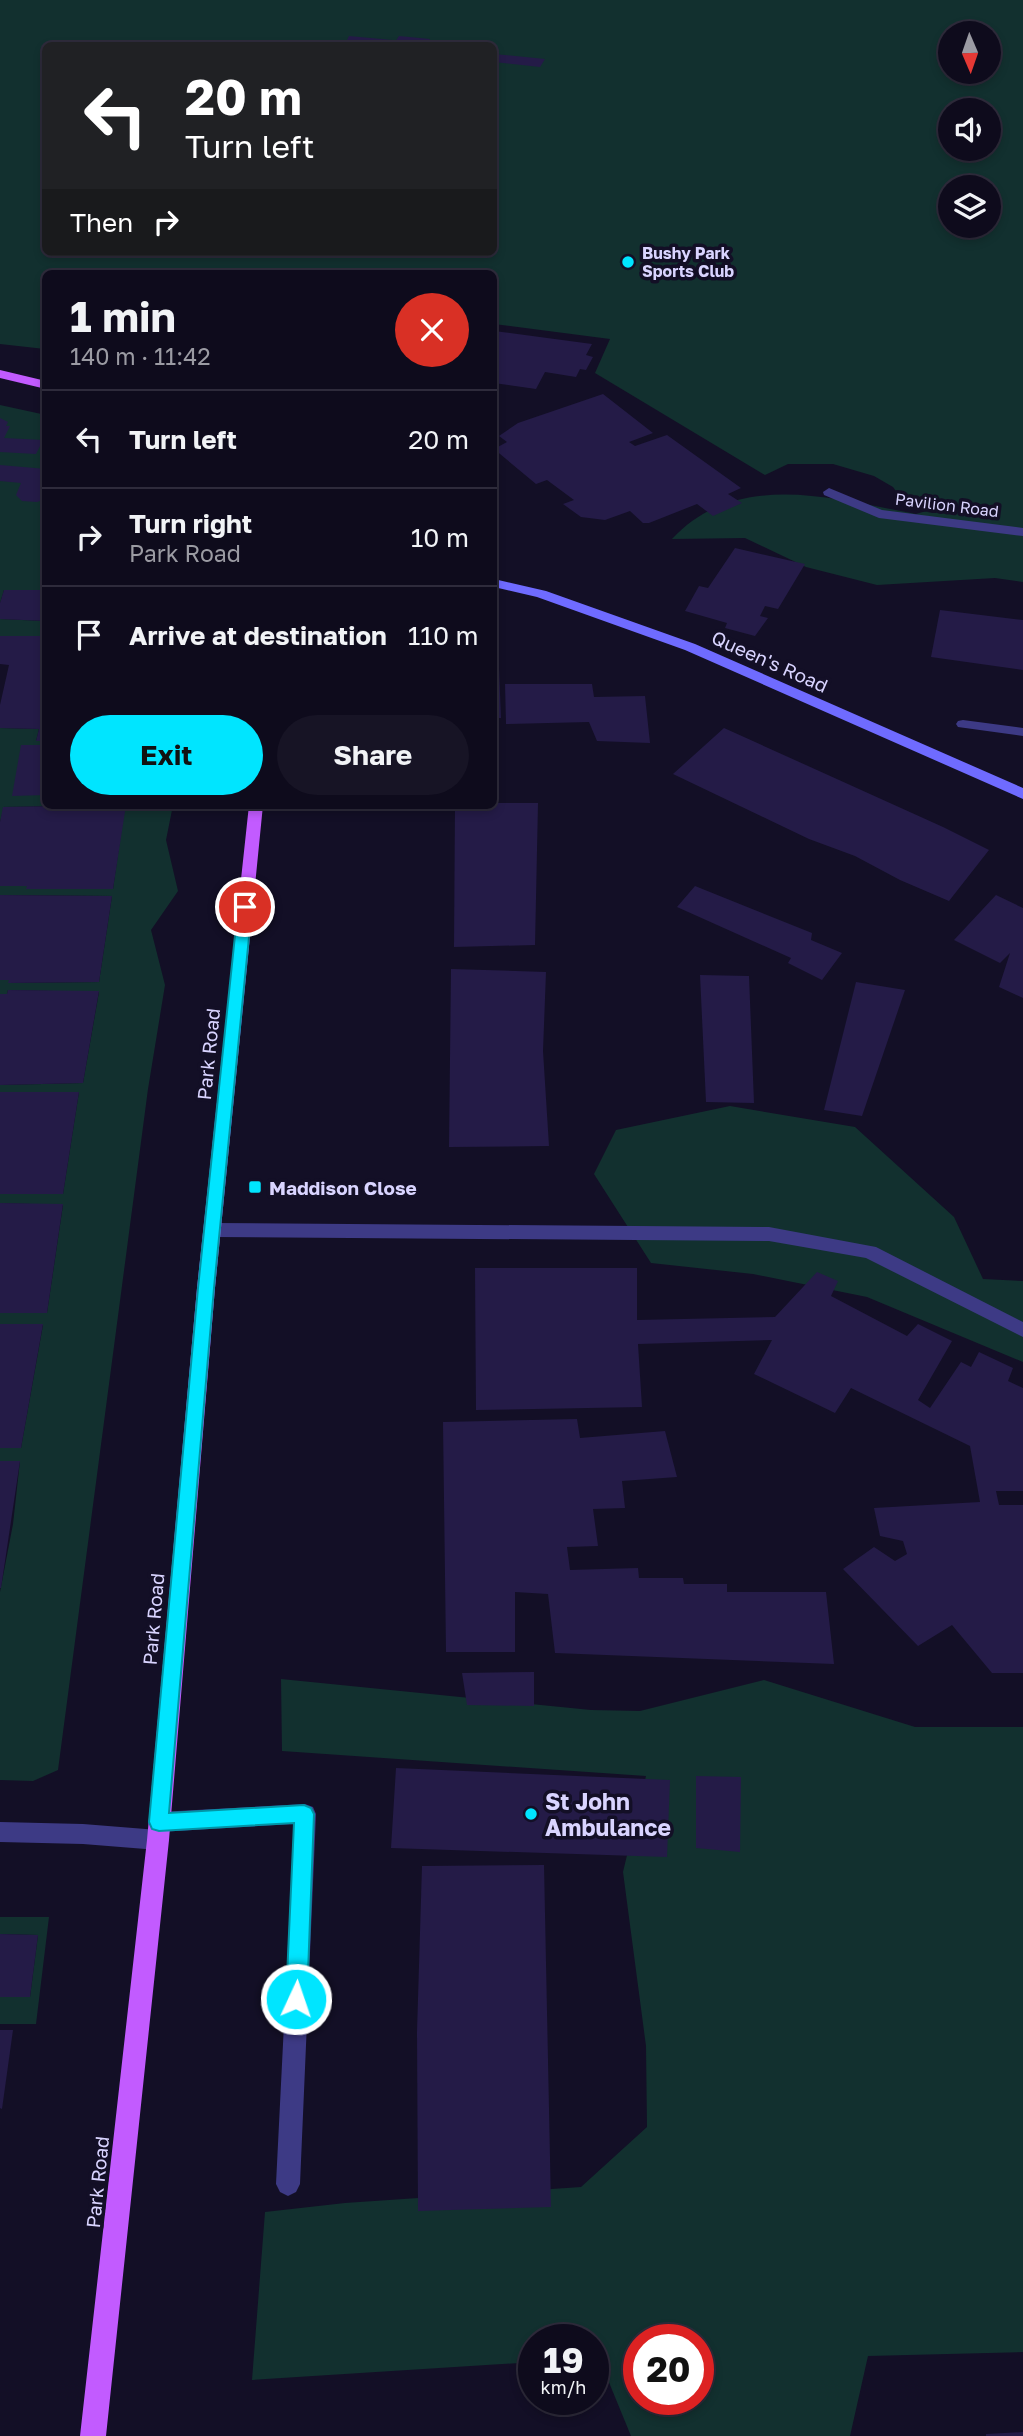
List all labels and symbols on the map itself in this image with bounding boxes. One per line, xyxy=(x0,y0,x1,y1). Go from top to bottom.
north arrow xyxy=(938,21,1001,84)
place label: Bushy Park Sports Club xyxy=(642,243,734,281)
marker: Bushy Park Sports Club xyxy=(620,254,636,270)
street label: Pavilion Road xyxy=(894,489,1000,521)
street label: Queen's Road xyxy=(708,625,832,697)
pin xyxy=(215,877,275,937)
street label: Park Road xyxy=(192,1007,224,1101)
place label: Maddison Close xyxy=(269,1176,417,1199)
marker: Maddison Close xyxy=(247,1179,263,1195)
street label: Park Road xyxy=(138,1572,168,1666)
place label: St John Ambulance xyxy=(545,1787,671,1841)
marker: St John Ambulance xyxy=(523,1806,539,1822)
position arrow xyxy=(259,1962,333,2036)
street label: Park Road xyxy=(81,2135,113,2229)
speed limit sign: 20 xyxy=(623,2324,714,2415)

